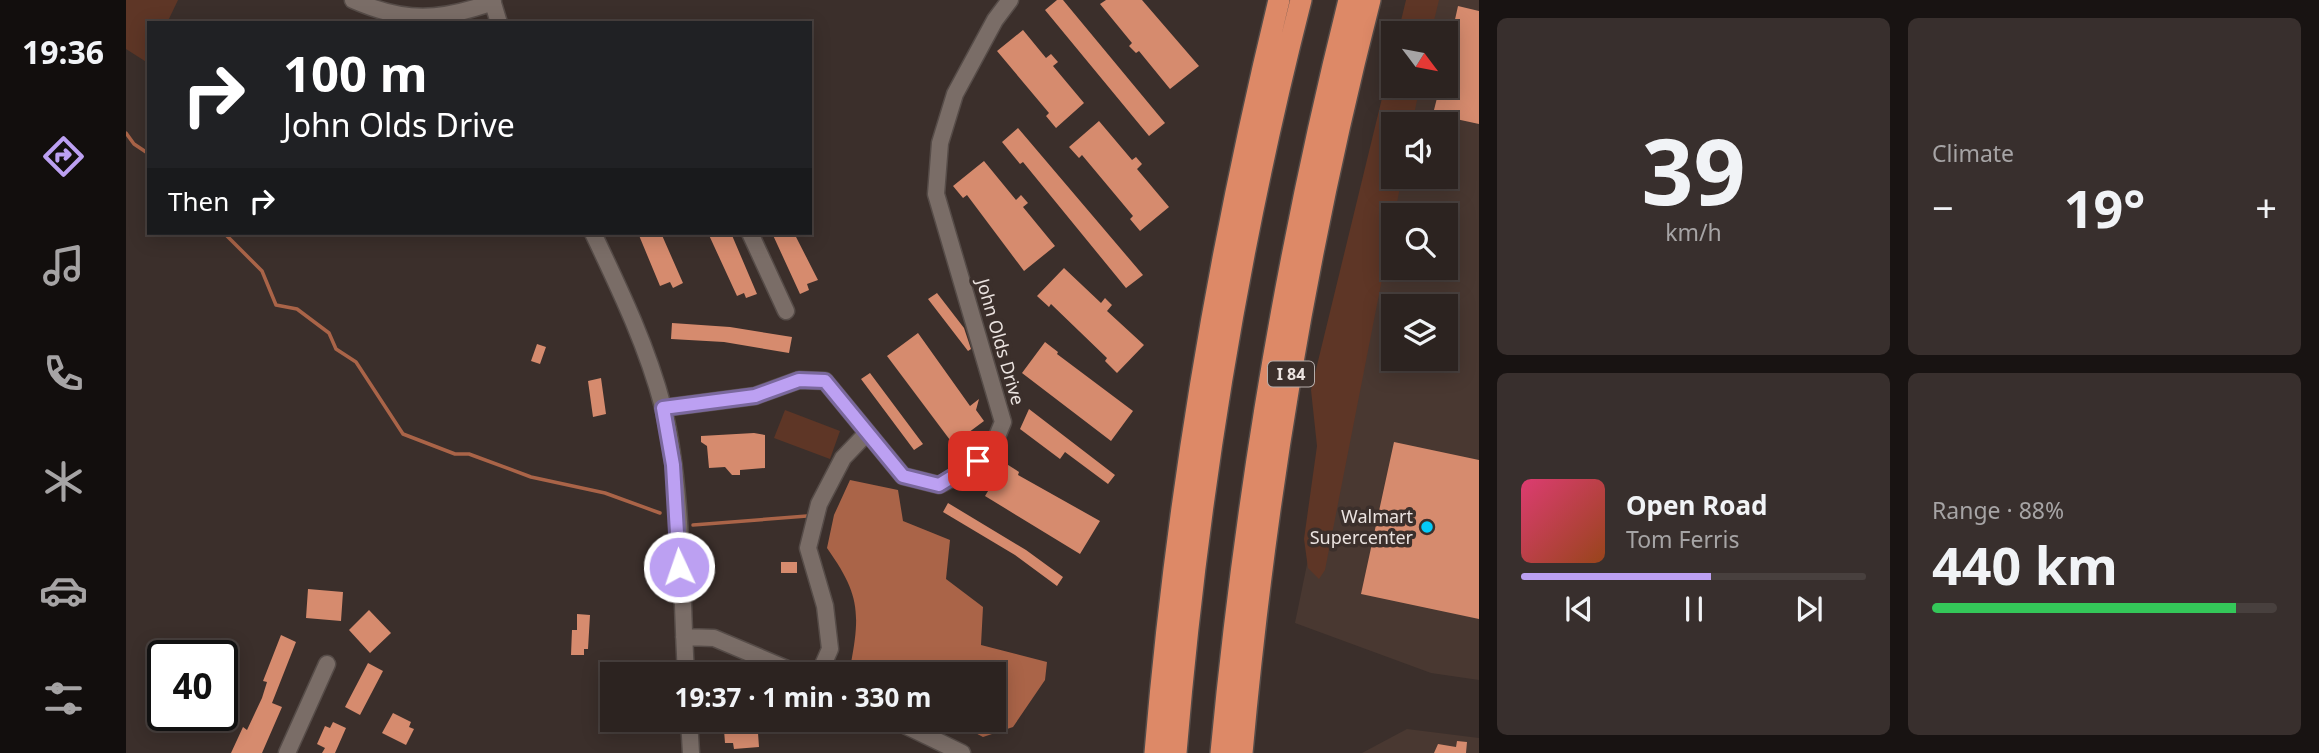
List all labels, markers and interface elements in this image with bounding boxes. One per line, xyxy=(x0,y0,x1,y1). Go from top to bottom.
north arrow xyxy=(1381,21,1458,98)
map controls xyxy=(1381,21,1458,371)
text: 19:36 xyxy=(22,30,104,73)
text: 100 m xyxy=(283,40,428,106)
icon: right xyxy=(168,49,259,140)
text: John Olds Drive xyxy=(283,103,515,146)
text: 39 xyxy=(1641,108,1746,232)
button: sound xyxy=(1381,112,1458,189)
icon: directions xyxy=(39,132,88,181)
text: Climate xyxy=(1932,137,2014,169)
text: 19° xyxy=(2064,172,2145,243)
text: − xyxy=(1932,181,1954,233)
text: + xyxy=(2255,181,2277,233)
icon: right xyxy=(243,182,281,220)
text: Then xyxy=(168,183,229,219)
button: search xyxy=(1381,203,1458,280)
text: km/h xyxy=(1665,216,1722,248)
icon: music xyxy=(39,241,88,290)
street label: John Olds Drive xyxy=(971,274,1030,408)
button: layers xyxy=(1381,294,1458,371)
icon: phone xyxy=(39,349,88,398)
road number: I 84 xyxy=(1268,362,1314,386)
pin xyxy=(948,431,1008,491)
icon: arrive xyxy=(959,442,997,480)
icon: climate xyxy=(39,457,88,506)
text: Open Road xyxy=(1626,487,1768,523)
text: Range · 88% xyxy=(1932,494,2064,526)
place label: Walmart Supercenter xyxy=(1310,504,1414,549)
marker: Walmart Supercenter xyxy=(1419,519,1435,535)
text: Tom Ferris xyxy=(1626,523,1739,555)
text: 440 km xyxy=(1932,529,2118,600)
position arrow xyxy=(642,530,716,604)
icon: car xyxy=(39,566,88,615)
icon: previous xyxy=(1560,590,1598,628)
icon: pause xyxy=(1675,590,1713,628)
icon: next xyxy=(1790,590,1828,628)
speed limit sign: 40 xyxy=(147,640,238,731)
icon: filters xyxy=(39,674,88,723)
text: 19:37 · 1 min · 330 m xyxy=(675,679,931,715)

